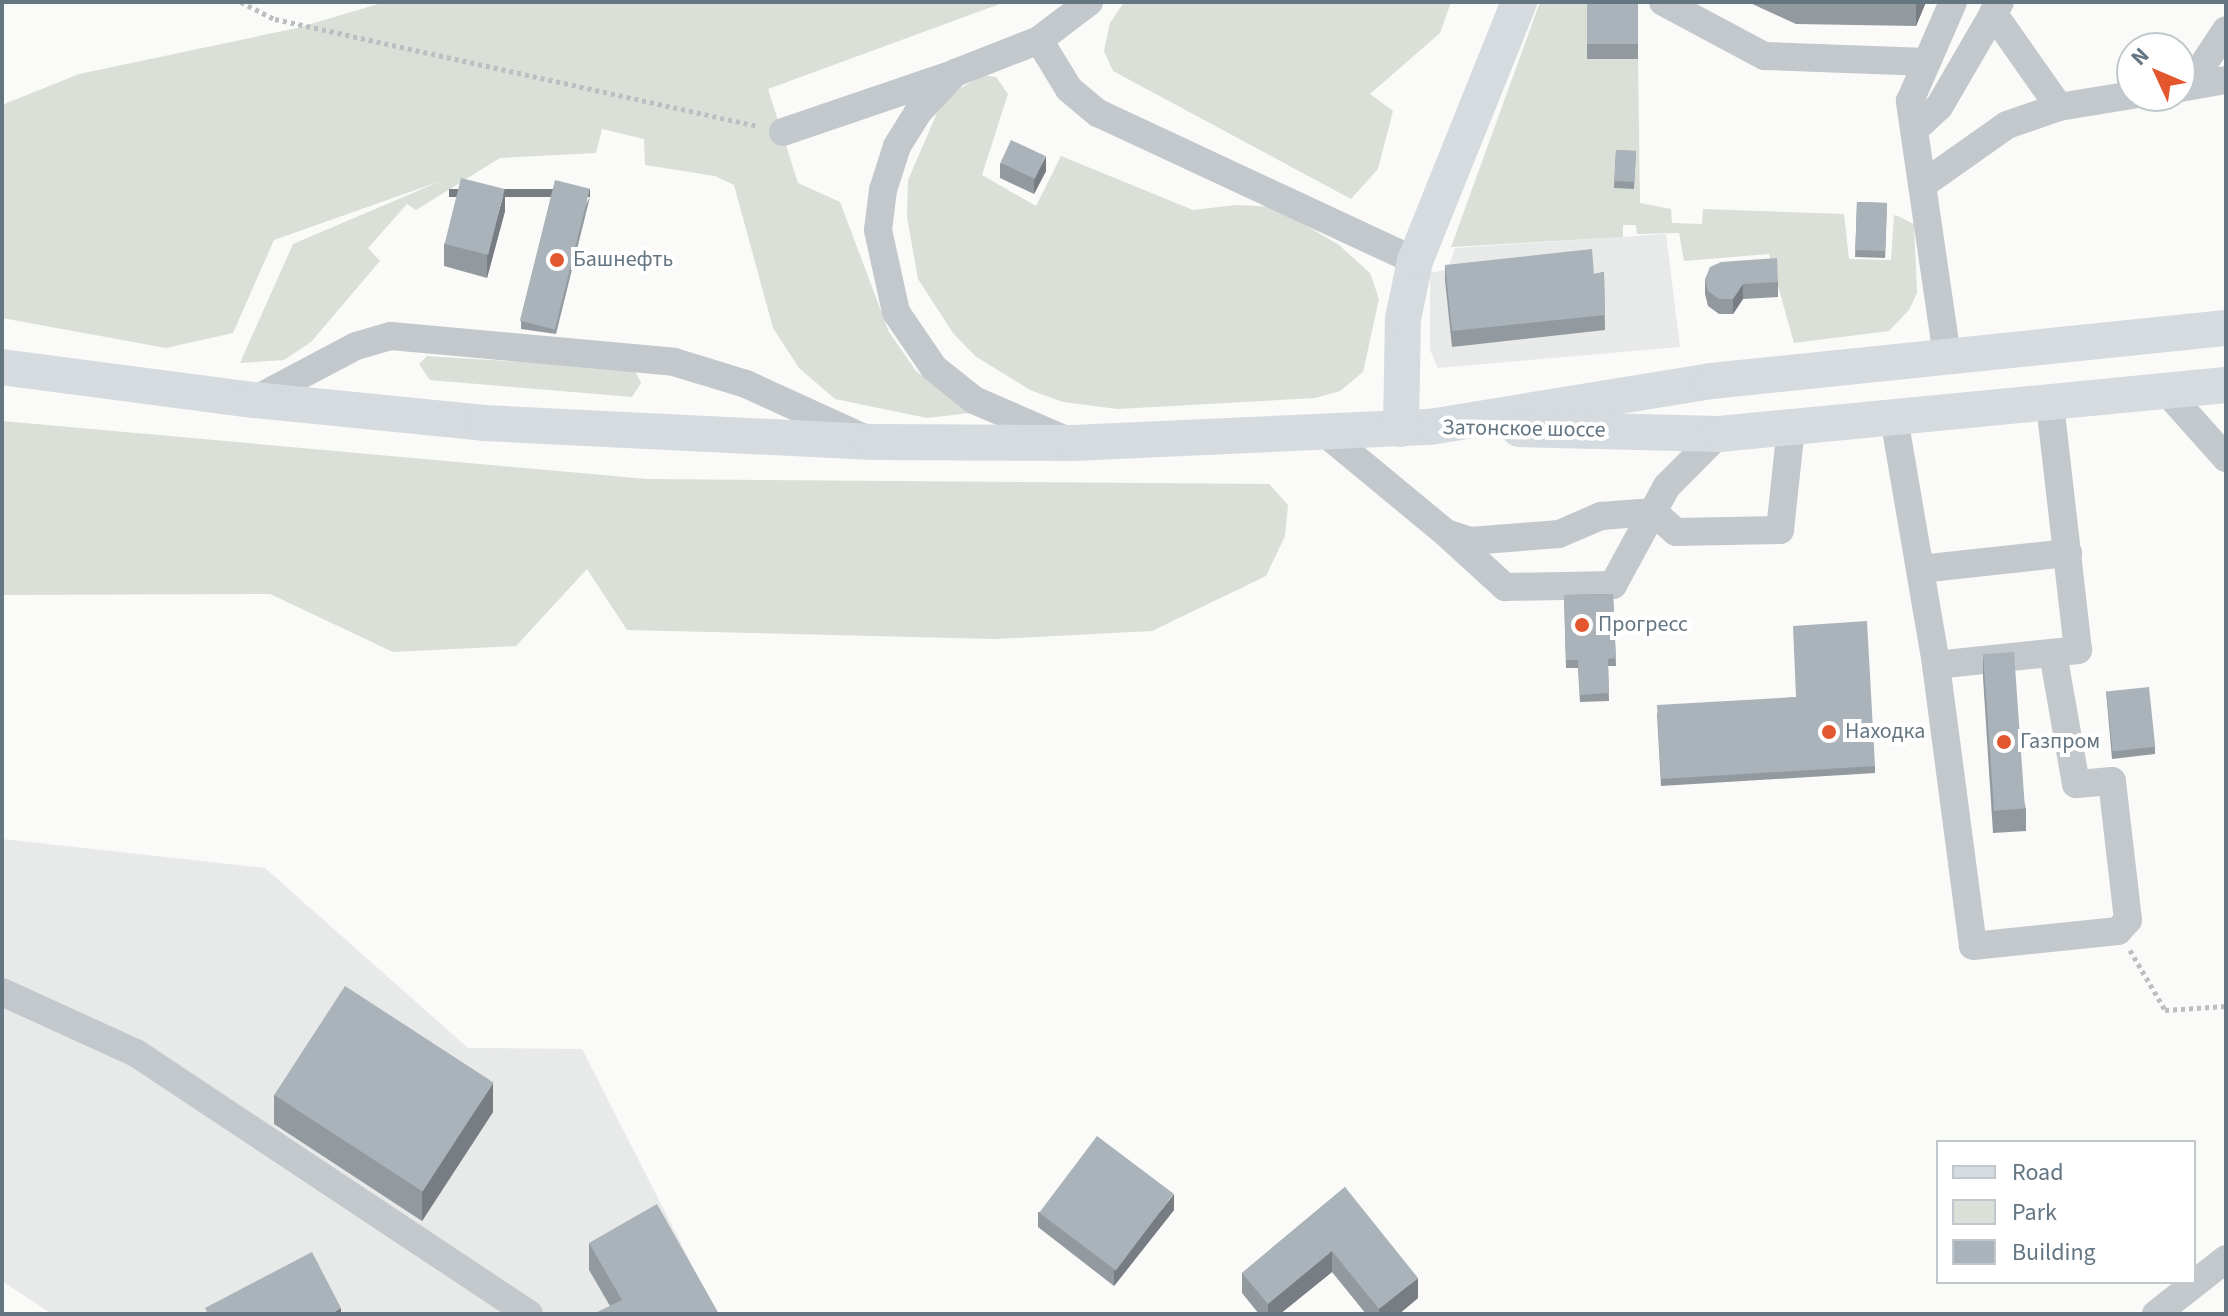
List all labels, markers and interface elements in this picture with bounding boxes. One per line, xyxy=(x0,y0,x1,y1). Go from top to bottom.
north arrow xyxy=(2116,32,2196,112)
text: N xyxy=(2124,40,2157,73)
place label: Башнефть xyxy=(573,247,673,273)
marker: Башнефть xyxy=(548,251,566,269)
street label: Затонское шоссе xyxy=(1442,414,1606,444)
place label: Прогресс xyxy=(1598,612,1688,638)
marker: Прогресс xyxy=(1573,616,1591,634)
place label: Находка xyxy=(1845,719,1925,745)
marker: Находка xyxy=(1820,723,1838,741)
place label: Газпром xyxy=(2020,729,2100,755)
marker: Газпром xyxy=(1995,733,2013,751)
legend xyxy=(1936,1140,2196,1284)
text: Road xyxy=(2012,1155,2064,1190)
text: Park xyxy=(2012,1195,2057,1230)
text: Building xyxy=(2012,1235,2096,1270)

